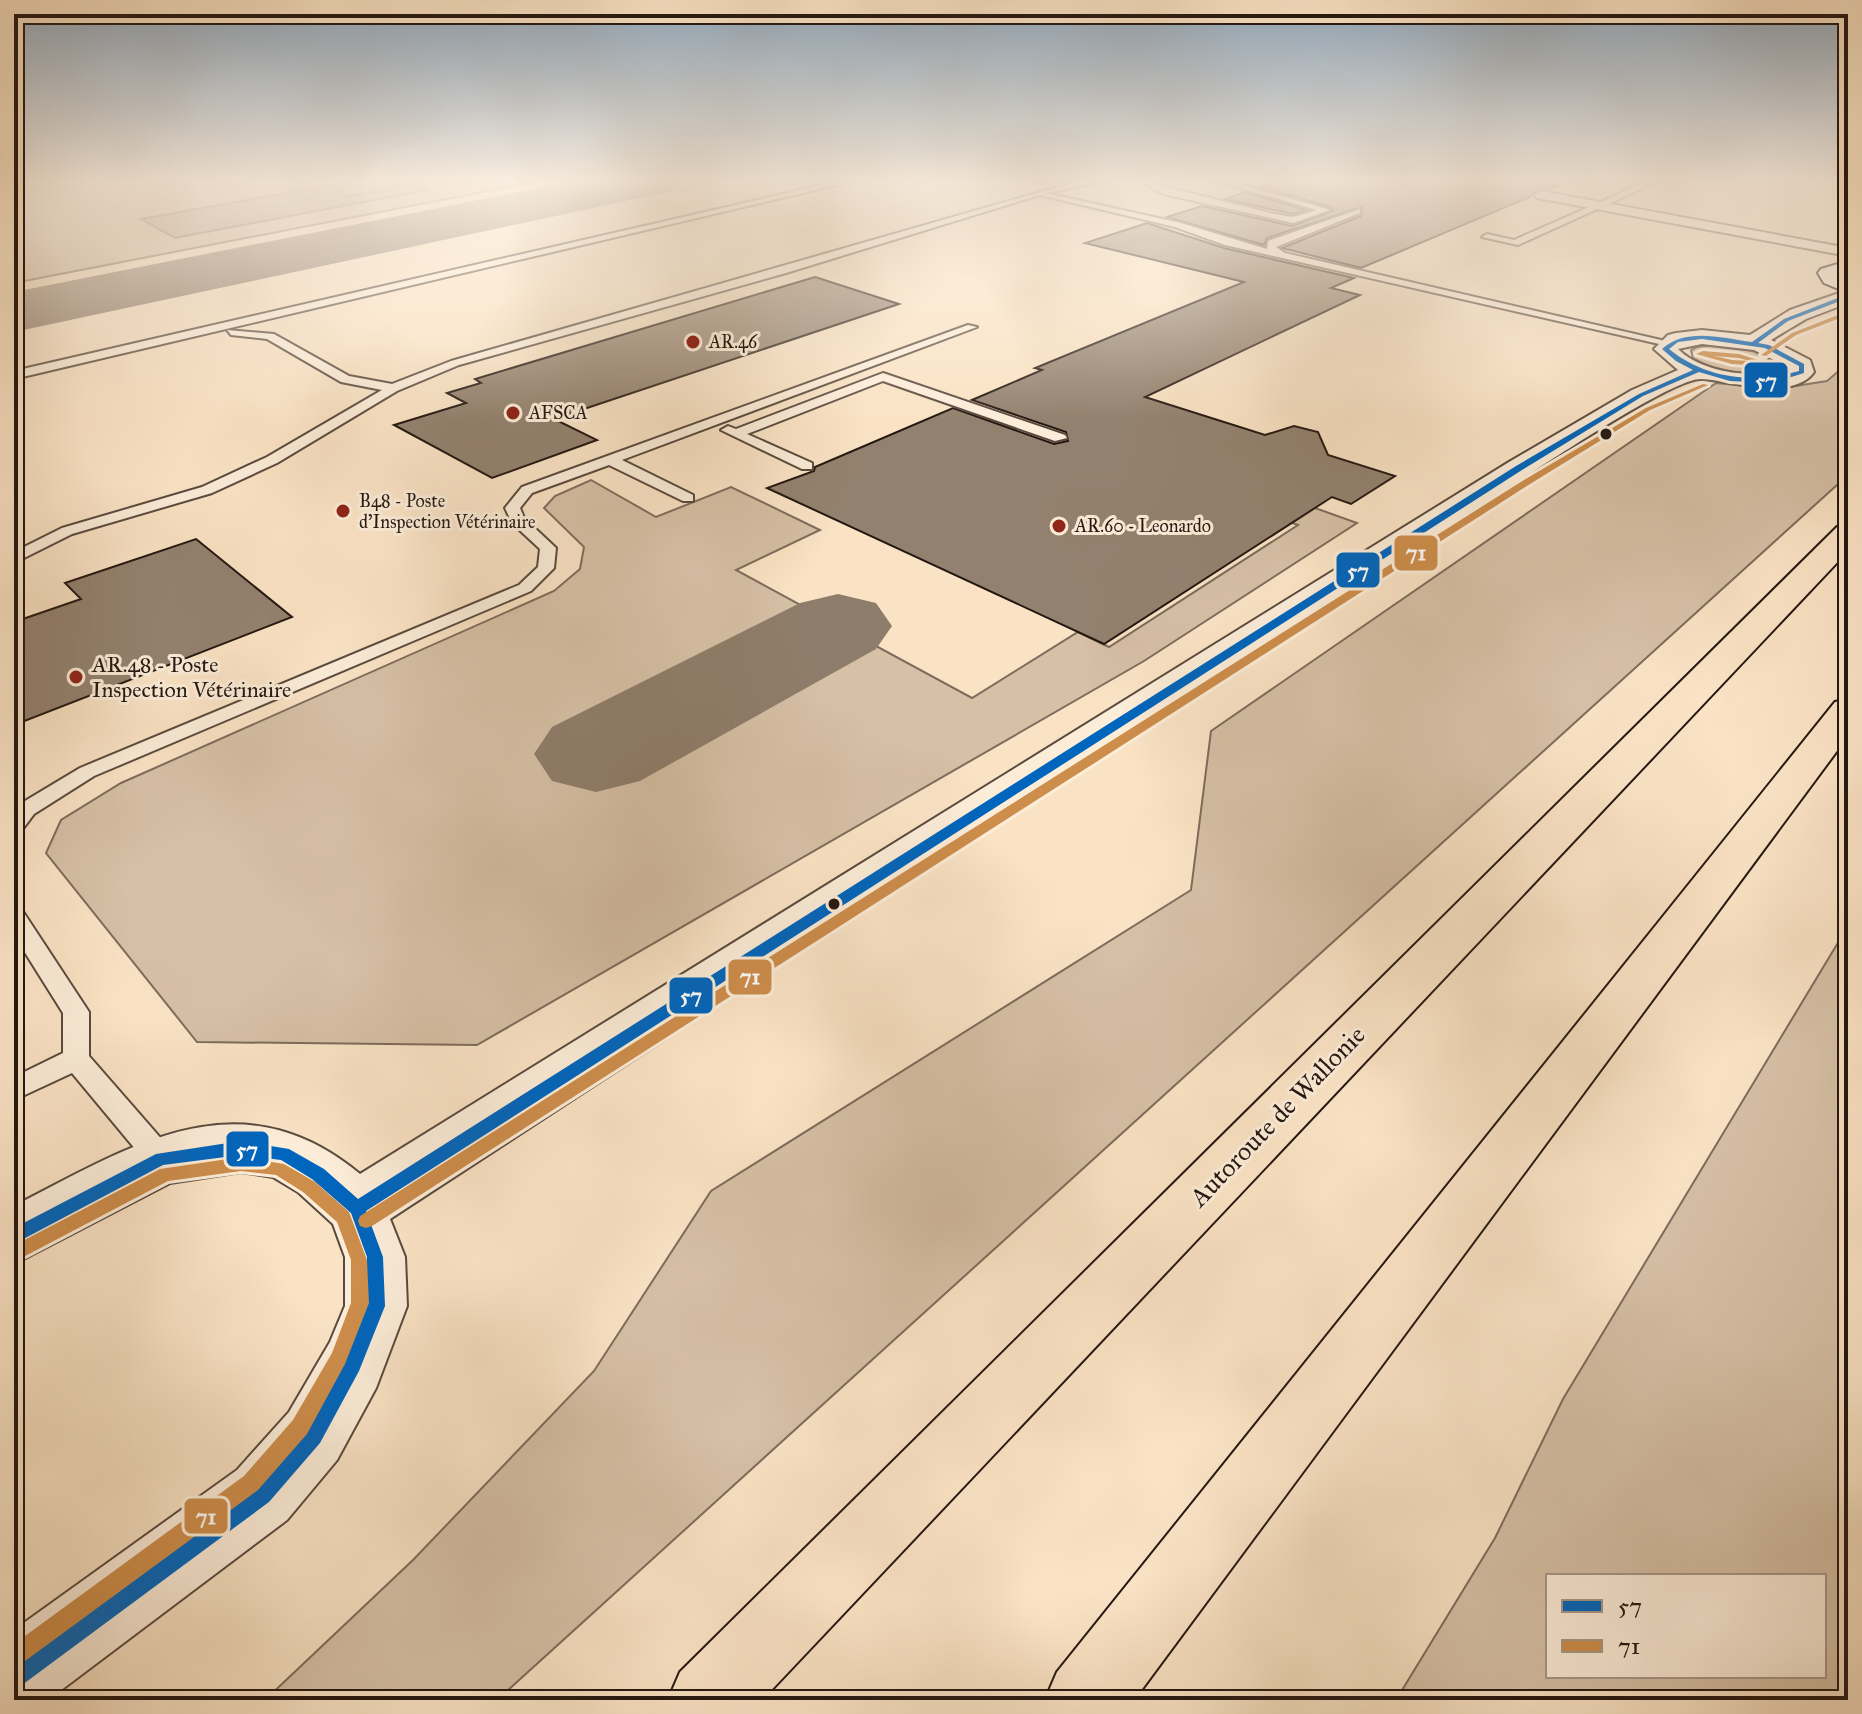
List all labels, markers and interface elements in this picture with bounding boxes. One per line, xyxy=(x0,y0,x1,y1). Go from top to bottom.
place label: AR.46 xyxy=(708,331,758,353)
marker: AR.46 xyxy=(684,333,702,351)
line badge: 57 xyxy=(1743,361,1789,399)
text: 57 xyxy=(1755,367,1777,394)
place label: AFSCA xyxy=(528,402,588,424)
marker: AFSCA xyxy=(504,404,522,422)
unlabelled marker xyxy=(1598,426,1614,442)
place label: B48 - Poste d'Inspection Vétérinaire xyxy=(359,490,536,533)
marker: B48 - Poste d'Inspection Vétérinaire xyxy=(334,502,352,520)
place label: AR.60 - Leonardo xyxy=(1074,515,1211,537)
marker: AR.60 - Leonardo xyxy=(1050,517,1068,535)
line badge: 71 xyxy=(1393,534,1439,572)
text: 71 xyxy=(1406,539,1427,566)
line badge: 57 xyxy=(1335,551,1381,589)
text: 57 xyxy=(1347,557,1369,584)
place label: AR.48 - Poste Inspection Vétérinaire xyxy=(91,651,291,703)
marker: AR.48 - Poste Inspection Vétérinaire xyxy=(67,668,85,686)
unlabelled marker xyxy=(826,896,842,912)
line badge: 71 xyxy=(727,958,773,996)
text: 71 xyxy=(740,963,761,990)
line badge: 57 xyxy=(668,976,714,1015)
text: 57 xyxy=(680,982,702,1009)
street label: Autoroute de Wallonie xyxy=(1182,1019,1372,1214)
line badge: 57 xyxy=(225,1130,270,1168)
text: 57 xyxy=(236,1136,258,1163)
line badge: 71 xyxy=(183,1497,229,1535)
text: 71 xyxy=(196,1503,217,1530)
legend xyxy=(1546,1574,1826,1678)
text: 57 xyxy=(1618,1591,1642,1621)
text: 71 xyxy=(1618,1631,1640,1661)

